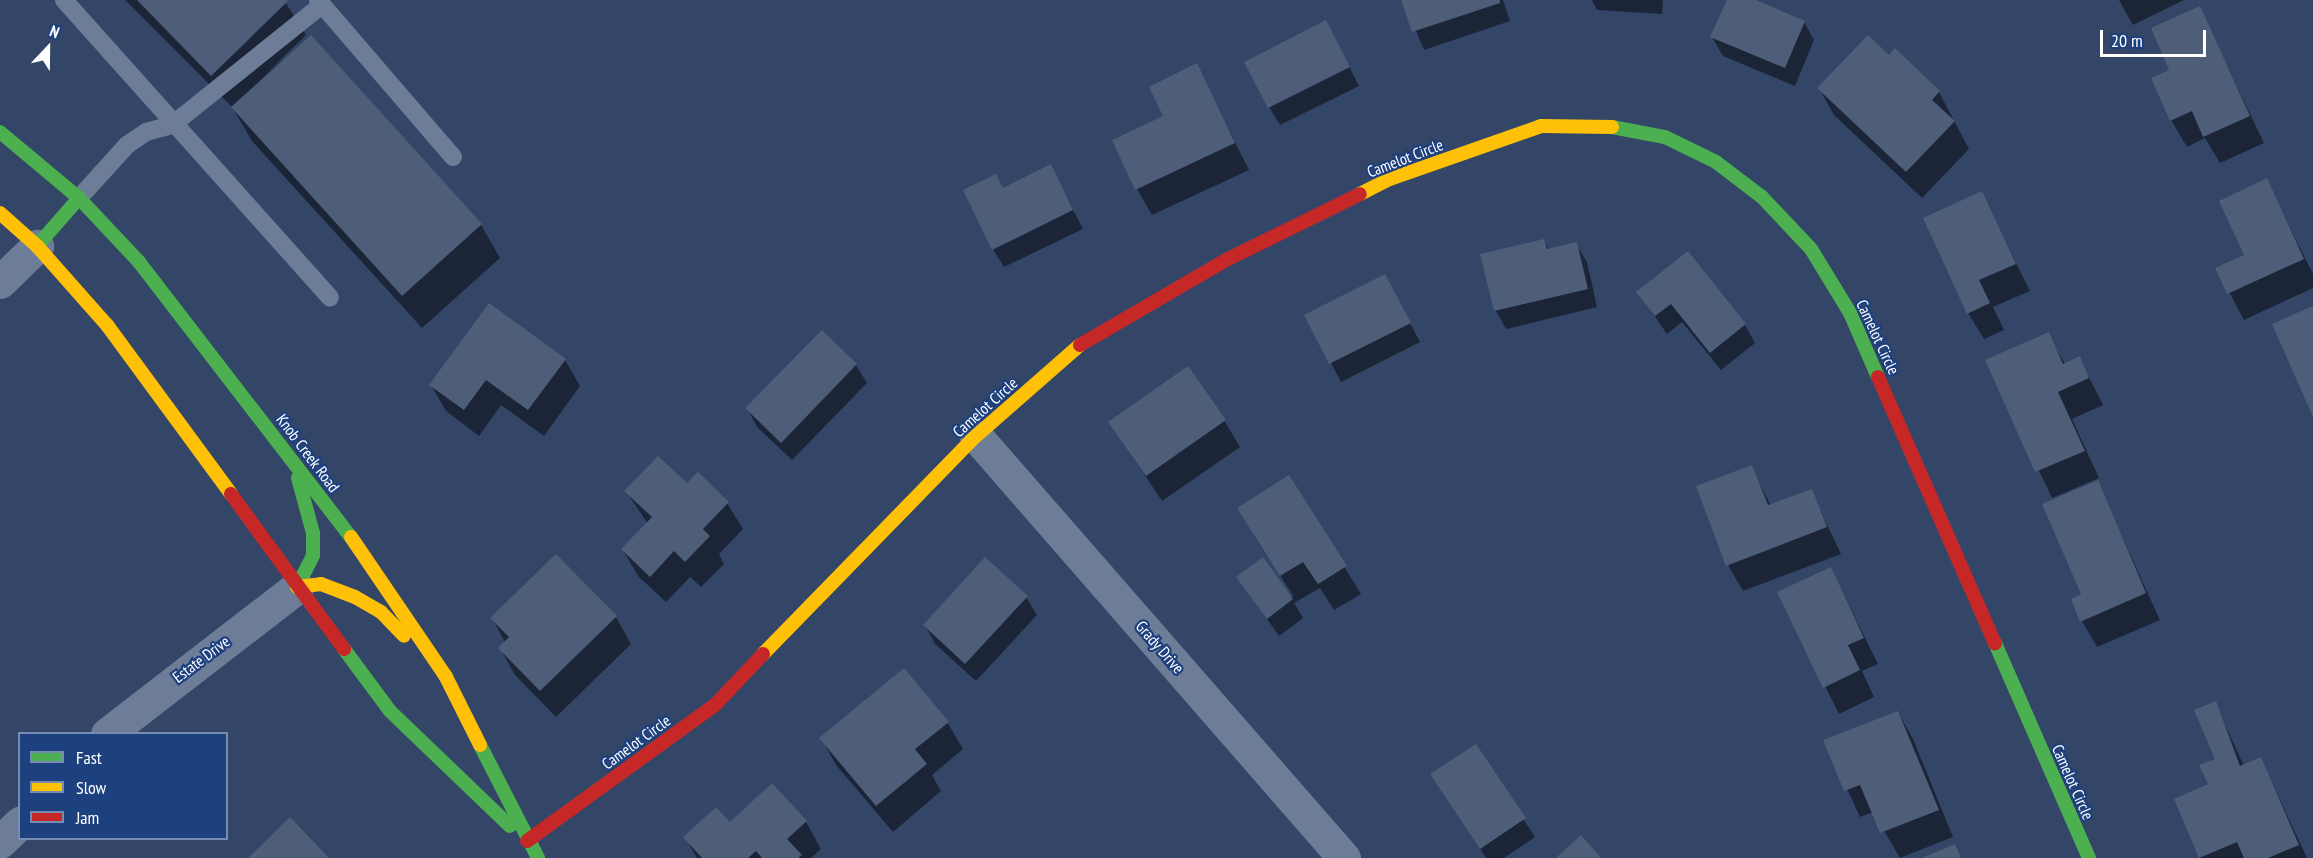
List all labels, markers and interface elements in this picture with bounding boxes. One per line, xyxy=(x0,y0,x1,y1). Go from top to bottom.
north arrow xyxy=(18,18,78,78)
scale bar xyxy=(2103,18,2210,56)
text: N xyxy=(47,20,62,42)
text: 20 m xyxy=(2111,29,2143,52)
street label: Camelot Circle xyxy=(1364,135,1446,181)
street label: Camelot Circle xyxy=(1852,297,1904,377)
street label: Camelot Circle xyxy=(949,373,1021,441)
street label: Knob Creek Road xyxy=(272,410,344,496)
street label: Grady Drive xyxy=(1132,617,1188,677)
street label: Estate Drive xyxy=(169,631,233,687)
street label: Camelot Circle xyxy=(598,711,674,773)
legend xyxy=(18,732,228,840)
street label: Camelot Circle xyxy=(2048,741,2098,823)
text: Fast xyxy=(76,746,102,769)
text: Slow xyxy=(76,776,106,799)
text: Jam xyxy=(76,806,99,829)

